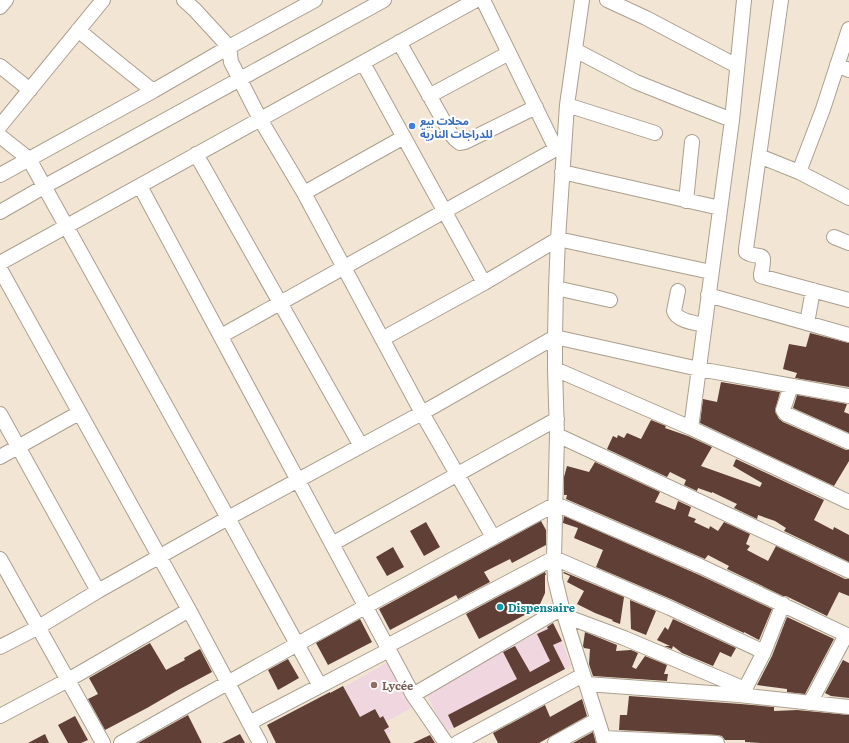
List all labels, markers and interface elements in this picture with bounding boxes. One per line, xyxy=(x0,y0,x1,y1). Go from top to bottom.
place label: محلات بيع للدراجات النارية xyxy=(420,112,493,141)
marker: محلات بيع للدراجات النارية xyxy=(407,121,417,131)
place label: Dispensaire xyxy=(508,599,575,615)
marker: Dispensaire xyxy=(495,602,505,612)
place label: Lycée xyxy=(382,677,413,693)
marker: Lycée xyxy=(369,680,379,690)

